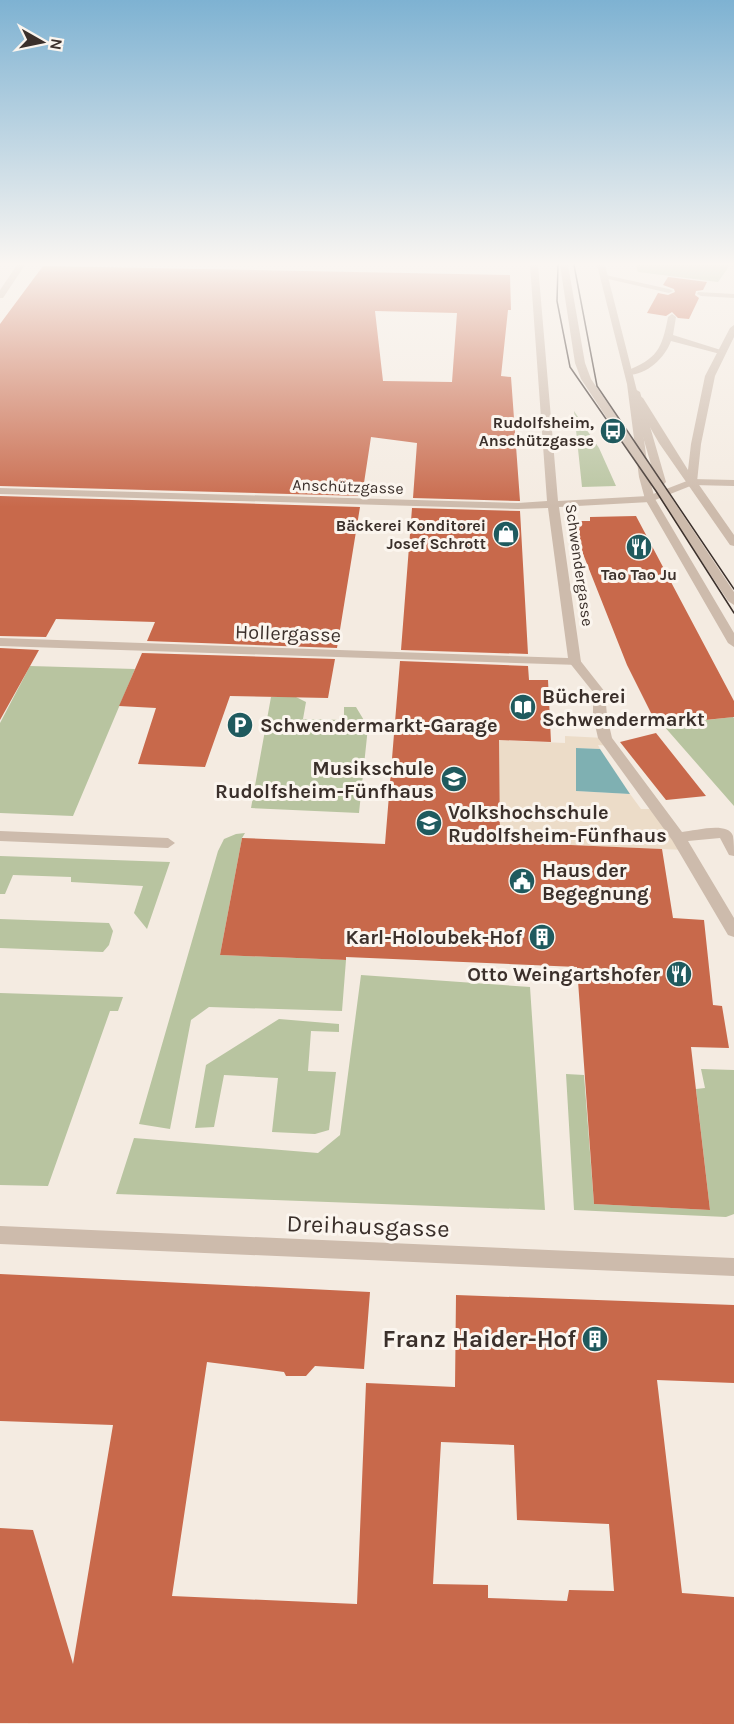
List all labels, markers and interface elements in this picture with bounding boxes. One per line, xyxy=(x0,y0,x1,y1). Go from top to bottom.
north arrow xyxy=(12,12,72,72)
text: N xyxy=(46,37,67,51)
place label: Rudolfsheim, Anschützgasse xyxy=(479,413,594,450)
bus stop icon: Rudolfsheim, Anschützgasse xyxy=(598,416,628,446)
street label: Anschützgasse xyxy=(292,475,404,498)
street label: Schwendergasse xyxy=(562,503,597,627)
place label: Bäckerei Konditorei Josef Schrott xyxy=(336,516,486,553)
shop icon: Bäckerei Konditorei Josef Schrott xyxy=(491,519,521,549)
restaurant icon: Tao Tao Ju xyxy=(624,532,654,562)
place label: Tao Tao Ju xyxy=(601,565,677,584)
street label: Hollergasse xyxy=(234,620,341,647)
place label: Bücherei Schwendermarkt xyxy=(542,685,705,731)
library icon: Bücherei Schwendermarkt xyxy=(508,692,538,722)
parking icon: Schwendermarkt-Garage xyxy=(225,710,255,740)
place label: Schwendermarkt-Garage xyxy=(260,714,498,737)
place label: Musikschule Rudolfsheim-Fünfhaus xyxy=(215,757,434,803)
school or university icon: Musikschule Rudolfsheim-Fünfhaus xyxy=(439,764,469,794)
place label: Volkshochschule Rudolfsheim-Fünfhaus xyxy=(448,801,667,847)
school or university icon: Volkshochschule Rudolfsheim-Fünfhaus xyxy=(414,808,444,838)
place label: Haus der Begegnung xyxy=(542,859,649,905)
public building icon: Haus der Begegnung xyxy=(507,866,537,896)
building icon: Karl-Holoubek-Hof xyxy=(527,922,557,952)
place label: Karl-Holoubek-Hof xyxy=(345,926,523,949)
restaurant icon: Otto Weingartshofer xyxy=(664,959,694,989)
place label: Otto Weingartshofer xyxy=(467,963,660,986)
street label: Dreihausgasse xyxy=(286,1209,450,1243)
building icon: Franz Haider-Hof xyxy=(580,1324,610,1354)
place label: Franz Haider-Hof xyxy=(382,1325,576,1353)

